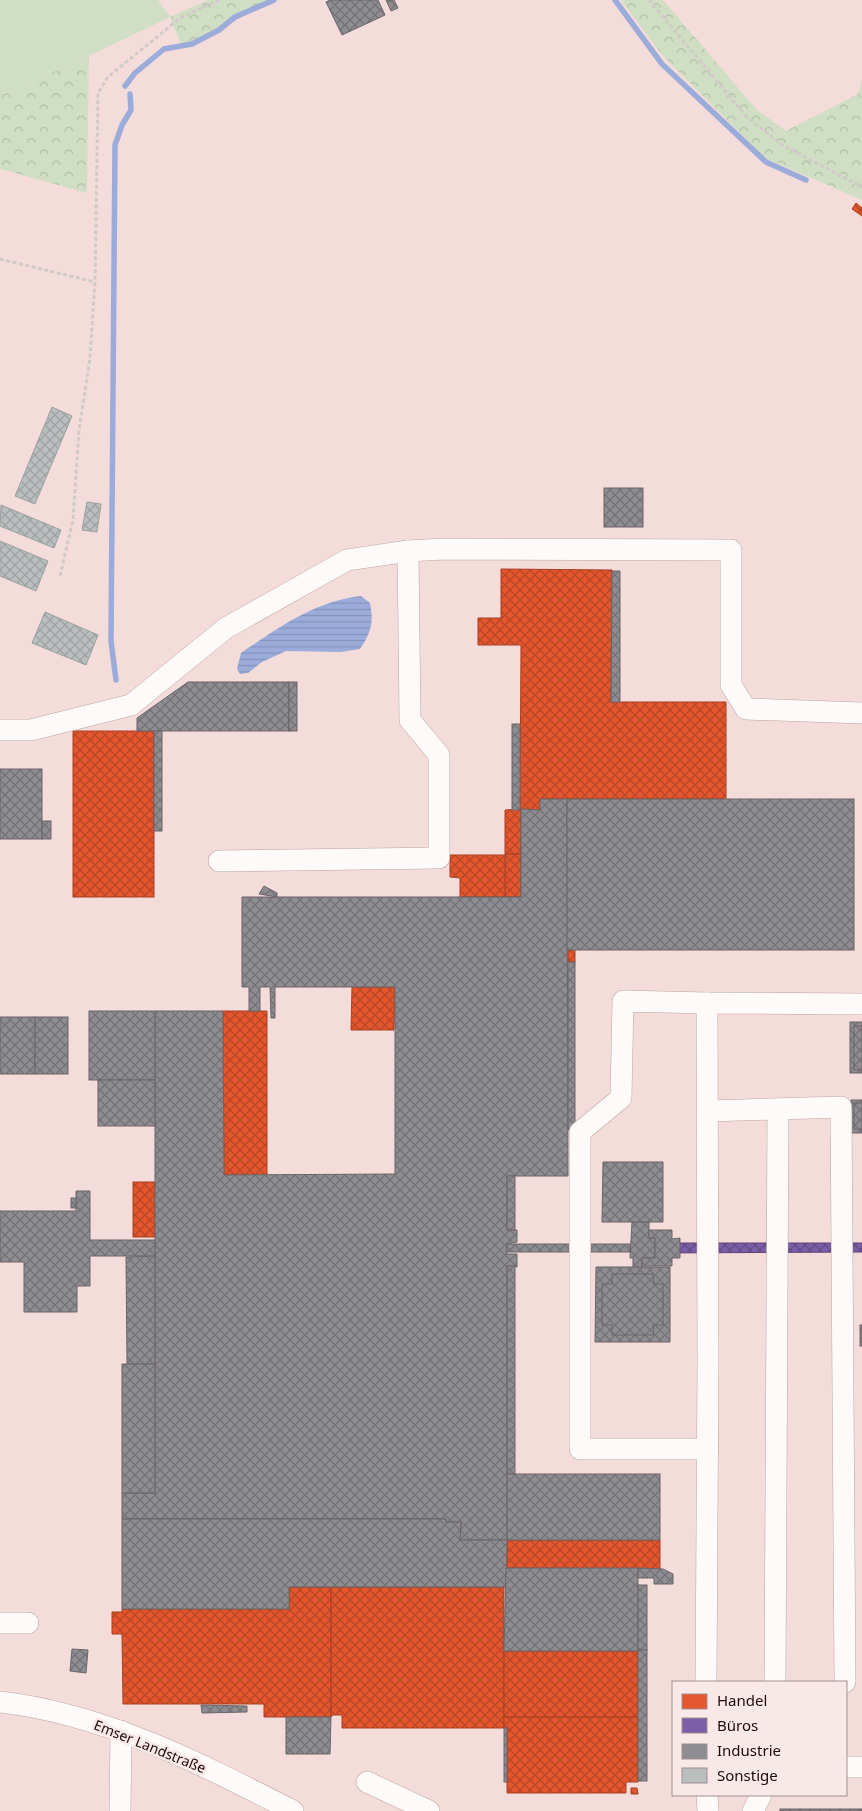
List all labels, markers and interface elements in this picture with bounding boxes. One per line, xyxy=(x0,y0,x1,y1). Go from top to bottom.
legend xyxy=(672,1681,847,1796)
text: Handel xyxy=(717,1690,767,1710)
street label: Emser Landstraße xyxy=(91,1715,209,1777)
text: Büros xyxy=(717,1715,758,1735)
text: Industrie xyxy=(717,1740,781,1760)
text: Sonstige xyxy=(717,1765,778,1785)

